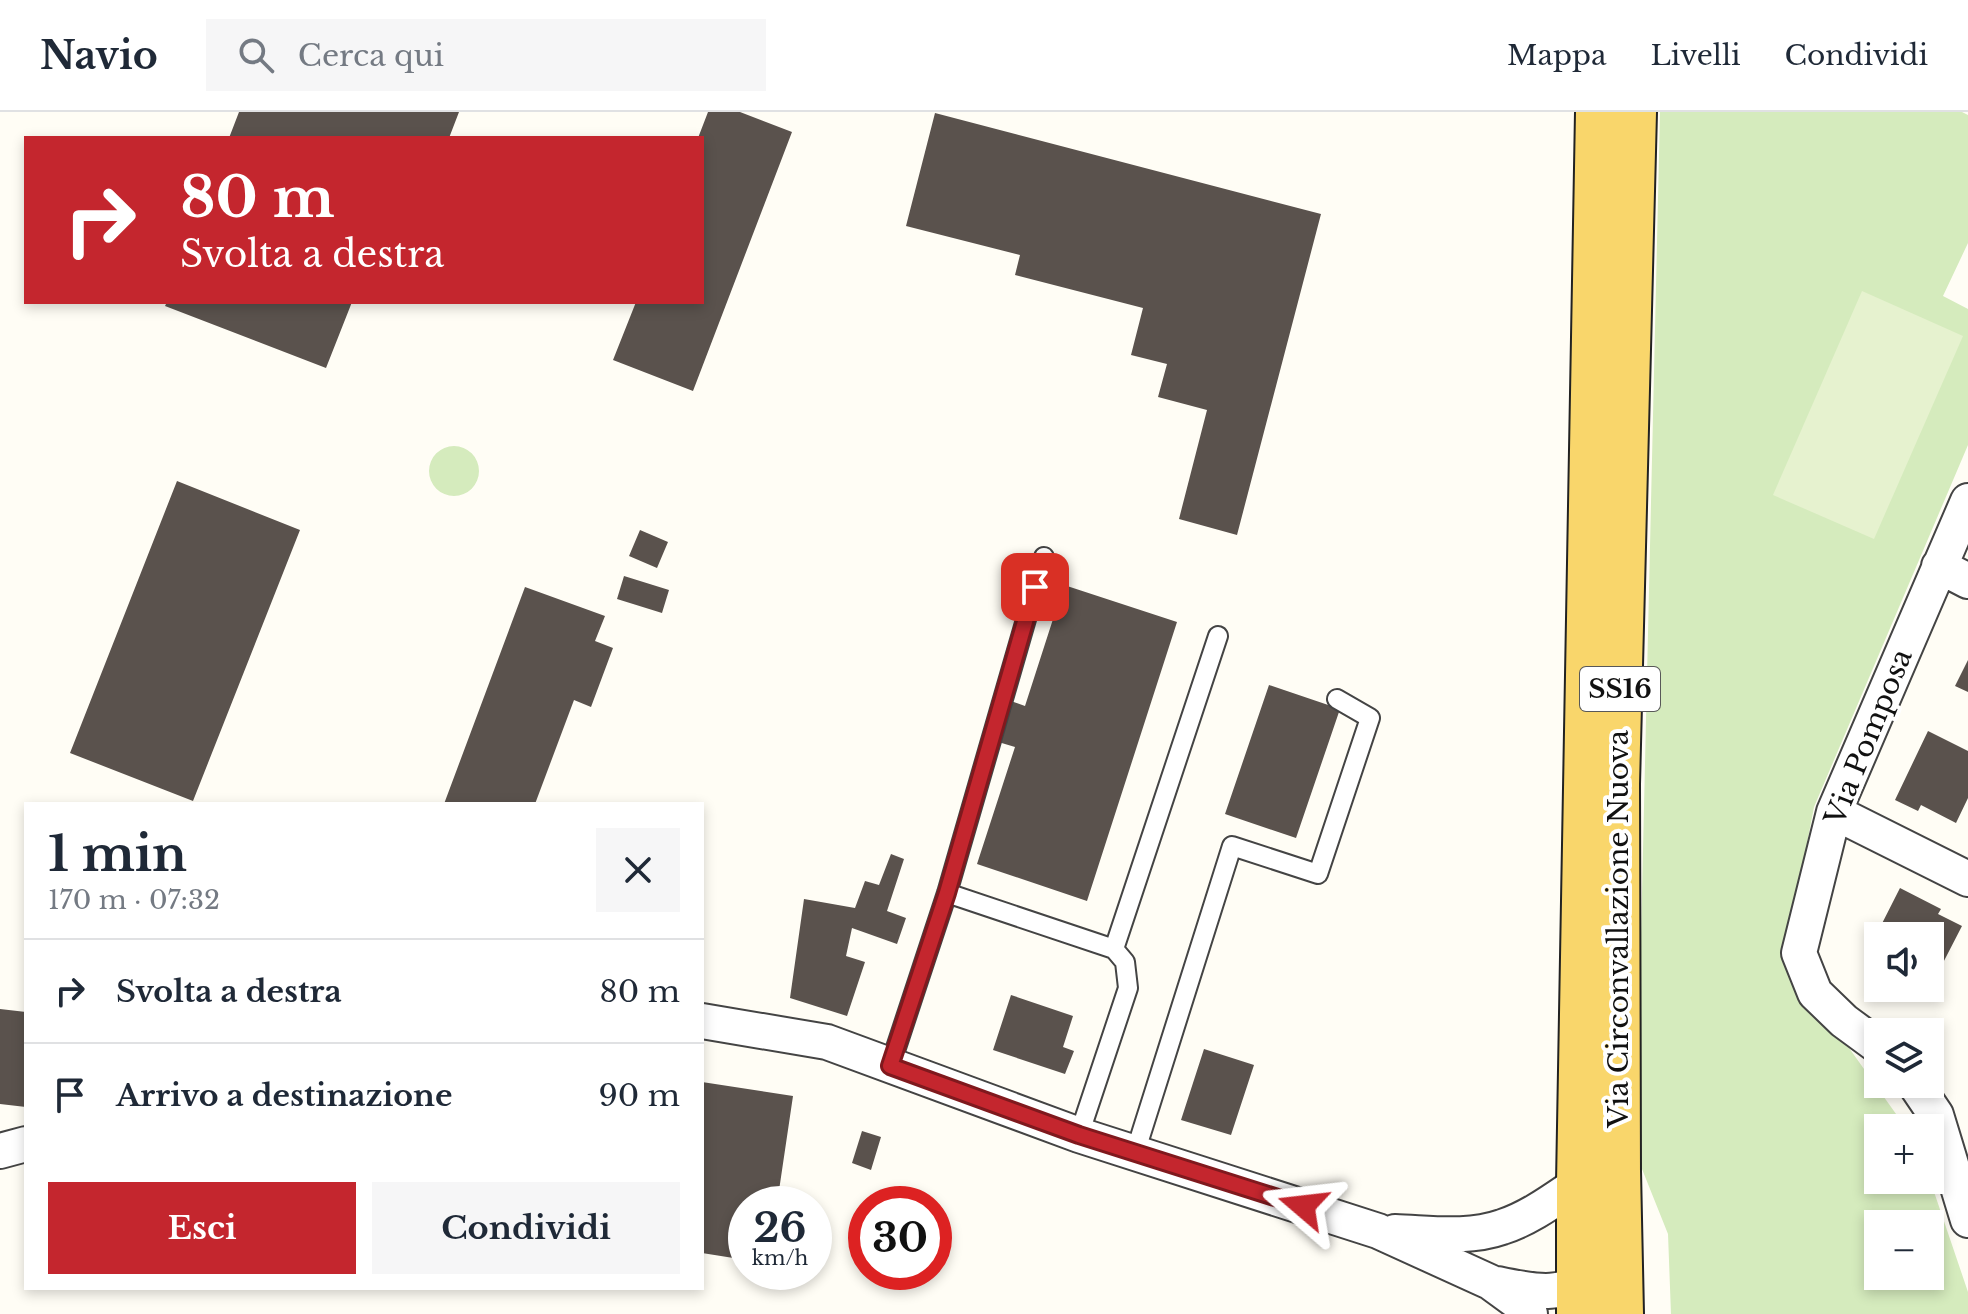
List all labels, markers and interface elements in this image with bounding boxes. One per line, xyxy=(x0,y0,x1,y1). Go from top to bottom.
search box xyxy=(206,19,766,91)
text: Navio xyxy=(40,32,158,79)
icon: search xyxy=(234,33,278,77)
text: Cerca qui xyxy=(298,37,444,74)
text: Mappa xyxy=(1507,38,1607,73)
text: Livelli xyxy=(1651,38,1741,73)
text: Condividi xyxy=(1785,38,1928,73)
text: 80 m xyxy=(180,163,335,232)
icon: right xyxy=(48,168,152,272)
text: Svolta a destra xyxy=(180,232,444,277)
pin xyxy=(1001,553,1069,621)
icon: arrive xyxy=(1013,565,1057,609)
street label: Via Pomposa xyxy=(1817,644,1920,831)
road number: SS16 xyxy=(1580,667,1660,711)
street label: Via Circonvallazione Nuova xyxy=(1601,730,1636,1129)
text: 1 min xyxy=(48,824,187,884)
button: close xyxy=(596,828,680,912)
text: 170 m · 07:32 xyxy=(48,884,220,916)
map controls xyxy=(1864,922,1944,1290)
button: sound xyxy=(1864,922,1944,1002)
icon: right xyxy=(48,969,92,1013)
text: Svolta a destra xyxy=(116,973,342,1010)
text: 80 m xyxy=(600,973,680,1010)
button: layers xyxy=(1864,1018,1944,1098)
icon: arrive xyxy=(48,1073,92,1117)
text: Arrivo a destinazione xyxy=(116,1077,452,1114)
text: 90 m xyxy=(598,1077,680,1114)
button: + xyxy=(1864,1114,1944,1194)
position arrow xyxy=(1261,1164,1345,1248)
button: Esci xyxy=(48,1182,356,1274)
button: Condividi xyxy=(372,1182,680,1274)
speed limit sign: 30 xyxy=(848,1186,952,1290)
text: 26 xyxy=(754,1203,807,1253)
button: − xyxy=(1864,1210,1944,1290)
text: km/h xyxy=(752,1246,808,1270)

